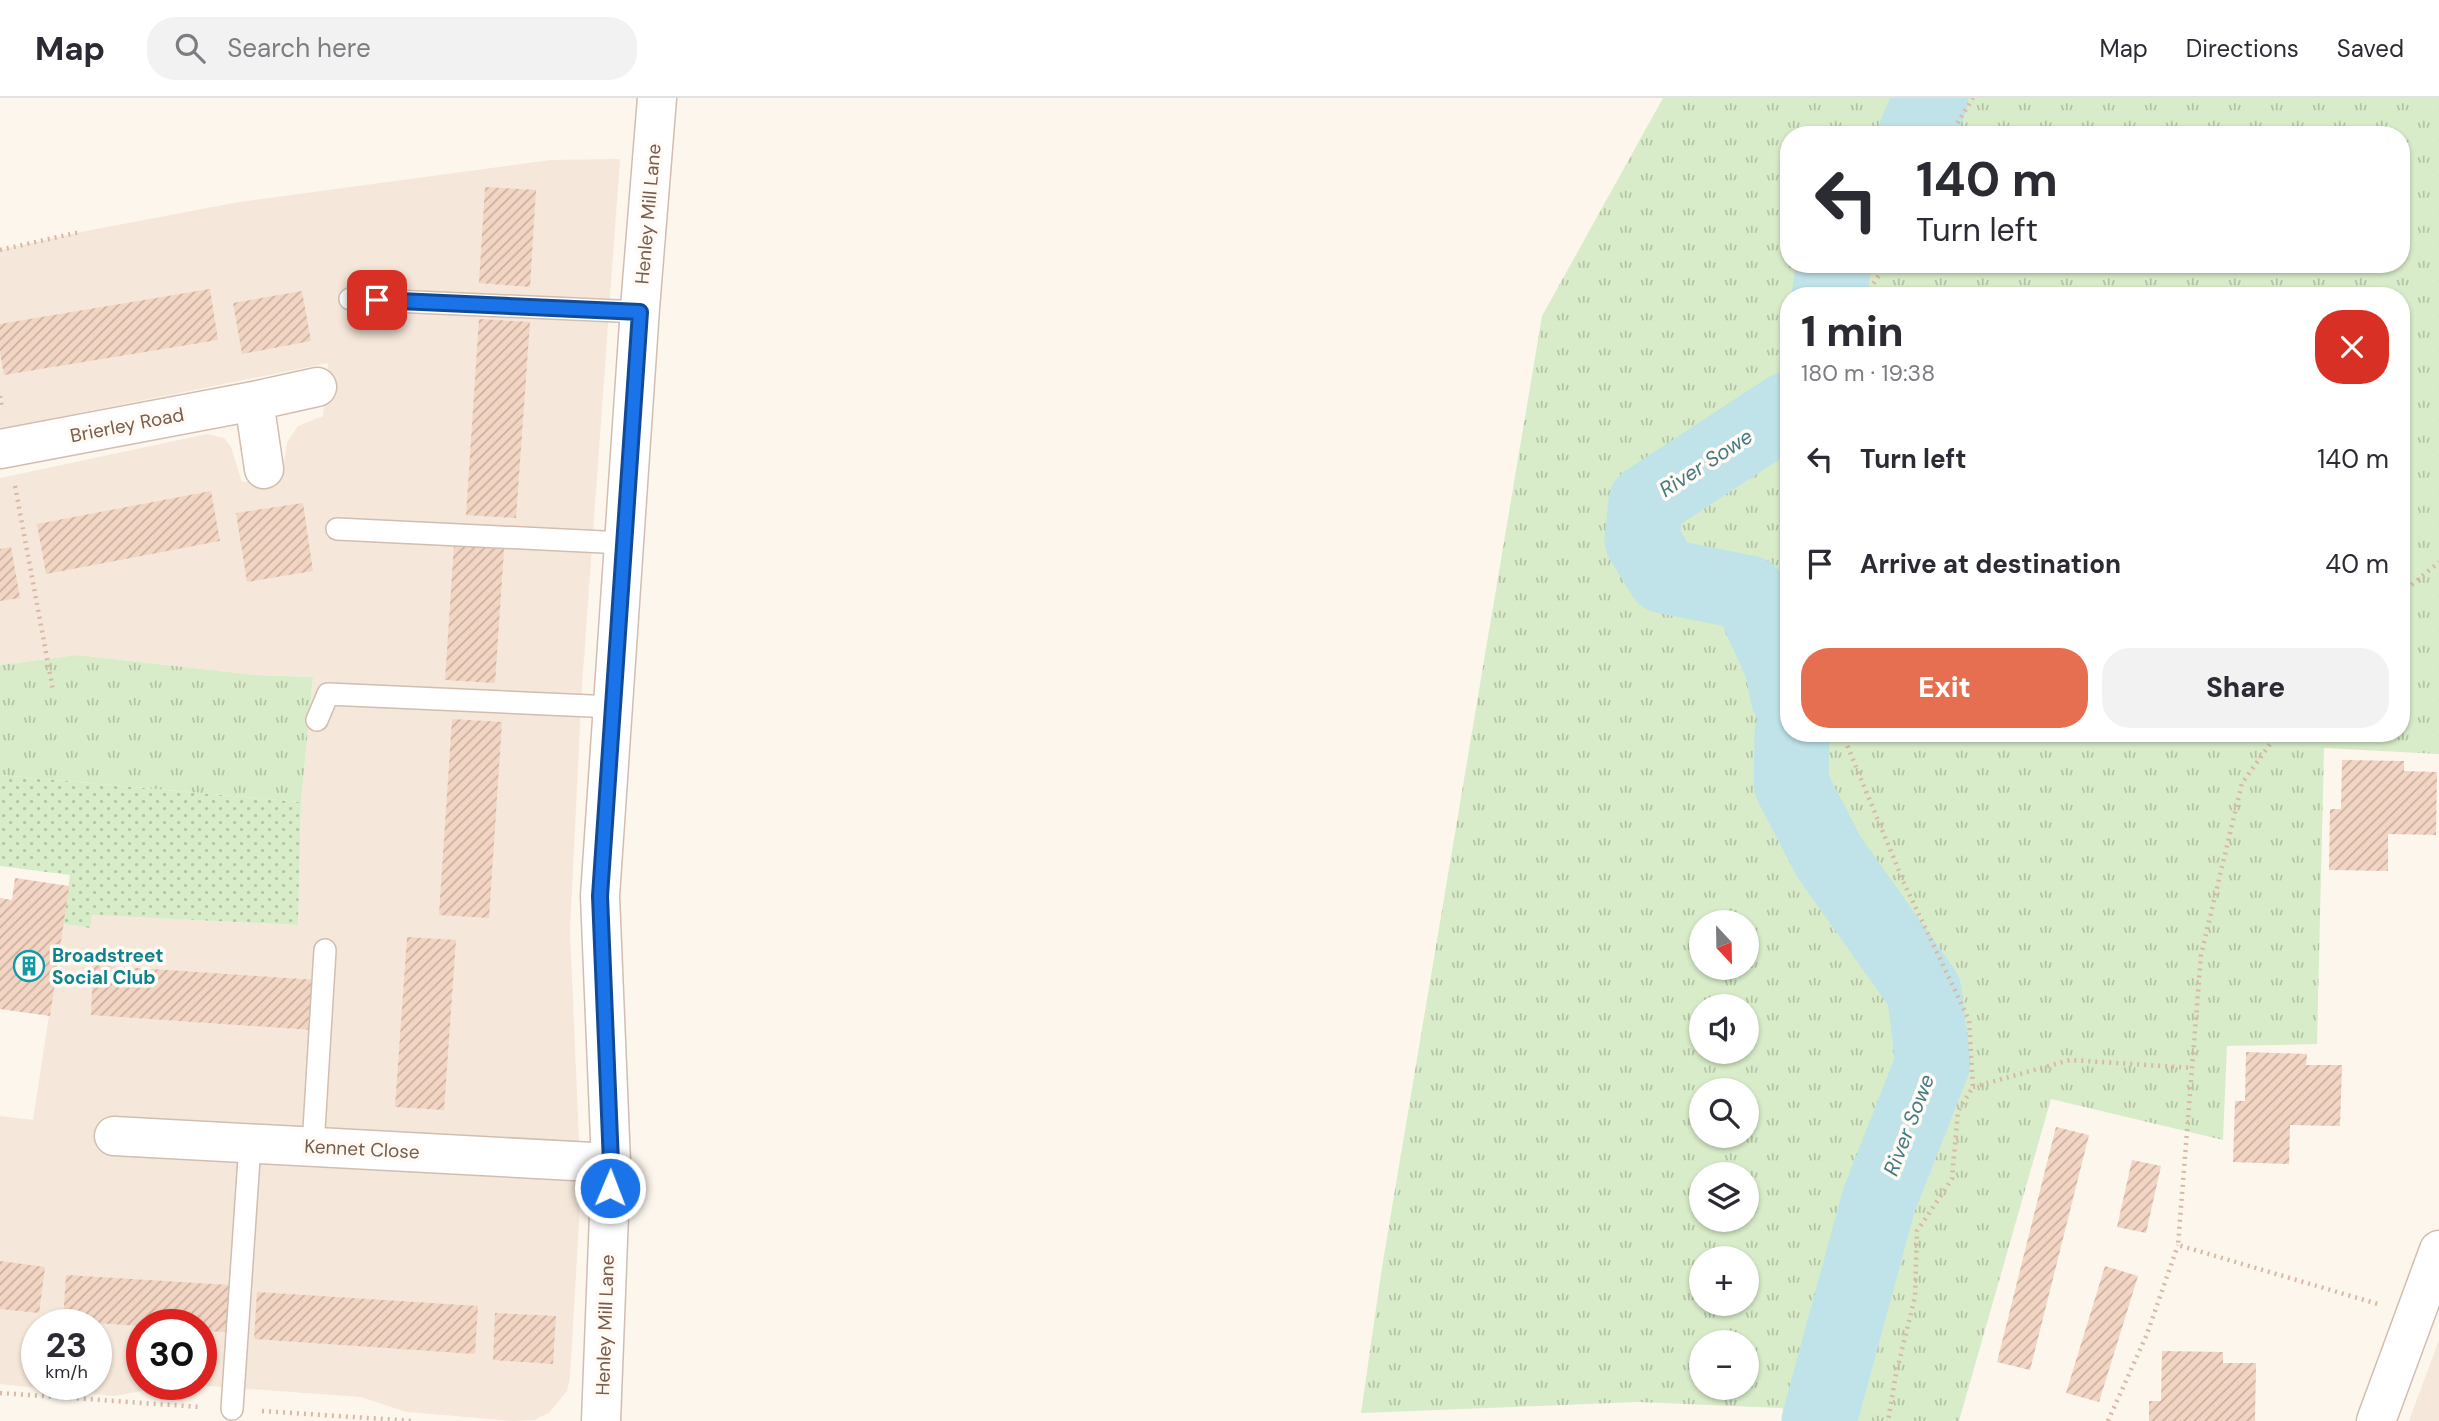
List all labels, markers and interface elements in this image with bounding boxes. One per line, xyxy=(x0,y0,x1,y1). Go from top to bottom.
search box xyxy=(147,17,637,80)
text: Map xyxy=(35,27,105,70)
icon: search xyxy=(171,29,209,67)
text: Search here xyxy=(227,31,371,65)
text: Map xyxy=(2100,33,2148,64)
text: Directions xyxy=(2186,33,2299,64)
text: Saved xyxy=(2337,33,2404,64)
street label: Henley Mill Lane xyxy=(629,143,667,285)
text: 140 m xyxy=(1916,147,2058,211)
icon: left xyxy=(1801,154,1892,245)
text: Turn left xyxy=(1916,209,2038,251)
pin xyxy=(347,270,407,330)
icon: arrive xyxy=(358,281,396,319)
text: 1 min xyxy=(1801,304,1904,359)
button: close xyxy=(2315,310,2389,384)
text: 180 m · 19:38 xyxy=(1801,358,1935,388)
street label: Brierley Road xyxy=(68,402,186,448)
water label: River Sowe xyxy=(1654,422,1758,504)
icon: left xyxy=(1801,440,1839,478)
text: Turn left xyxy=(1860,442,1967,476)
text: 140 m xyxy=(2317,442,2389,476)
icon: arrive xyxy=(1801,545,1839,583)
text: Arrive at destination xyxy=(1860,547,2121,581)
text: 40 m xyxy=(2325,547,2389,581)
button: Exit xyxy=(1801,648,2088,728)
button: Share xyxy=(2102,648,2389,728)
north arrow xyxy=(1689,910,1759,980)
map controls xyxy=(1689,910,1759,1400)
place label: Broadstreet Social Club xyxy=(52,943,164,990)
building icon: Broadstreet Social Club xyxy=(12,949,46,983)
button: sound xyxy=(1689,994,1759,1064)
water label: River Sowe xyxy=(1877,1070,1941,1180)
button: search xyxy=(1689,1078,1759,1148)
street label: Kennet Close xyxy=(304,1133,420,1165)
position arrow xyxy=(573,1151,647,1225)
button: layers xyxy=(1689,1162,1759,1232)
button: + xyxy=(1689,1246,1759,1316)
street label: Henley Mill Lane xyxy=(590,1254,620,1396)
speed limit sign: 30 xyxy=(126,1309,217,1400)
text: 23 xyxy=(46,1322,87,1368)
button: − xyxy=(1689,1330,1759,1400)
text: km/h xyxy=(45,1360,88,1384)

